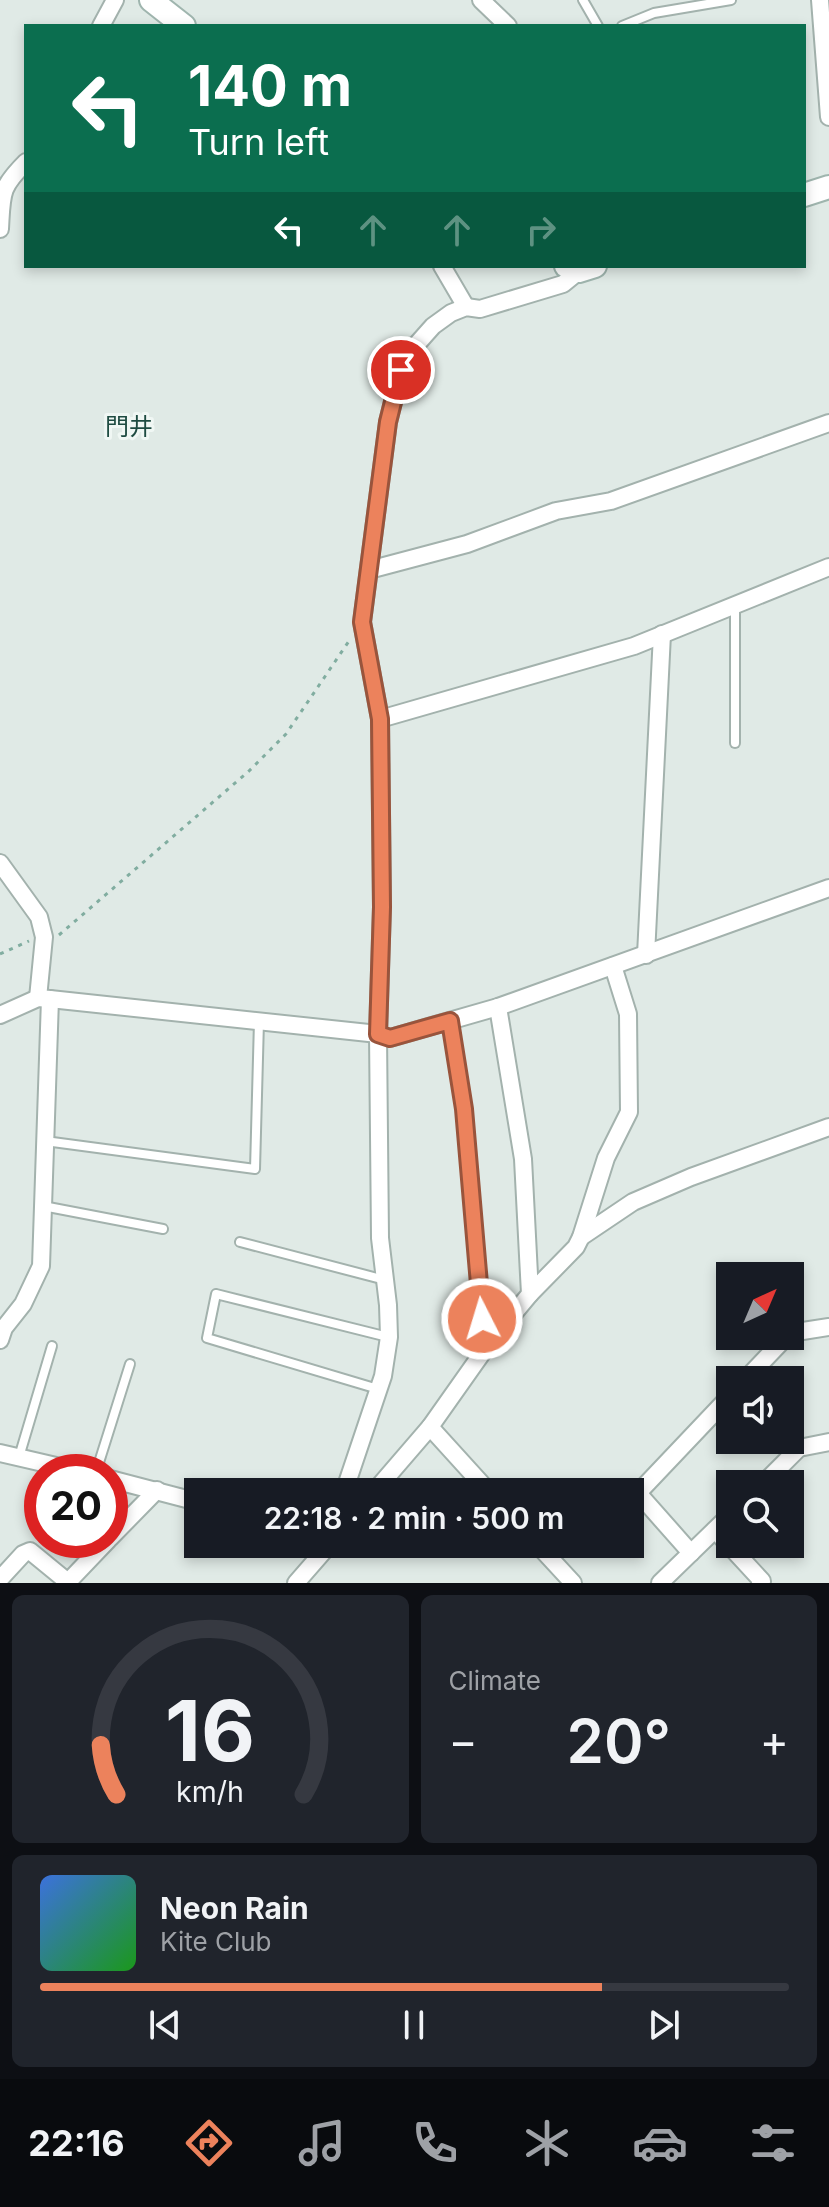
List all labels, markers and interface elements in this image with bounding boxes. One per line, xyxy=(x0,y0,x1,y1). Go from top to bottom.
text: 140 m xyxy=(188,52,352,120)
icon: left xyxy=(56,56,160,160)
text: Turn left xyxy=(188,120,329,164)
icon: left xyxy=(267,208,311,252)
icon: ahead xyxy=(351,208,395,252)
icon: ahead xyxy=(435,208,479,252)
icon: right xyxy=(519,208,563,252)
pin xyxy=(367,336,435,404)
icon: arrive xyxy=(379,348,423,392)
district label: 門井 xyxy=(105,412,153,441)
north arrow xyxy=(716,1262,804,1350)
map controls xyxy=(716,1262,804,1558)
position arrow xyxy=(440,1277,524,1361)
button: sound xyxy=(716,1366,804,1454)
speed limit sign: 20 xyxy=(24,1454,128,1558)
button: search xyxy=(716,1470,804,1558)
text: 22:18 · 2 min · 500 m xyxy=(264,1500,564,1536)
text: Climate xyxy=(449,1665,541,1696)
text: 16 xyxy=(165,1680,255,1781)
text: 20° xyxy=(567,1705,671,1777)
text: − xyxy=(449,1714,478,1768)
text: + xyxy=(760,1714,789,1768)
text: km/h xyxy=(176,1774,244,1809)
text: Neon Rain xyxy=(160,1890,309,1926)
text: Kite Club xyxy=(160,1926,271,1957)
icon: previous xyxy=(143,2003,187,2047)
icon: pause xyxy=(392,2003,436,2047)
icon: next xyxy=(642,2003,686,2047)
icon: directions xyxy=(181,2115,237,2171)
icon: music xyxy=(294,2115,350,2171)
icon: phone xyxy=(407,2115,463,2171)
icon: climate xyxy=(519,2115,575,2171)
icon: car xyxy=(632,2115,688,2171)
icon: filters xyxy=(745,2115,801,2171)
text: 22:16 xyxy=(28,2121,125,2165)

